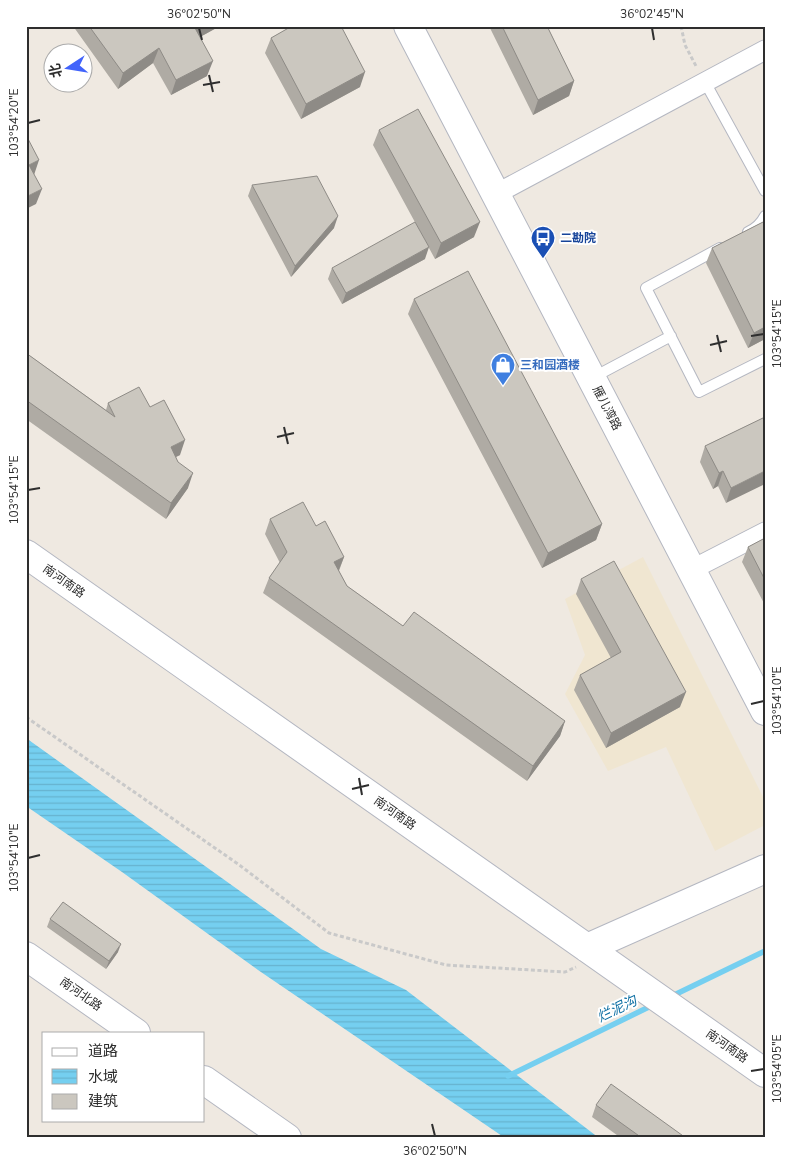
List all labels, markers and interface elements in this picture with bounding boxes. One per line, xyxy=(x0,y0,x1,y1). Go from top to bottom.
text: 36°02'50"N xyxy=(167,6,231,22)
text: 36°02'45"N xyxy=(620,6,684,22)
north arrow xyxy=(42,42,92,92)
text: 北 xyxy=(45,62,67,79)
text: 103°54'20"E xyxy=(6,88,22,158)
bus stop icon: 二勘院 xyxy=(530,225,556,259)
place label: 二勘院 xyxy=(560,230,596,246)
text: 103°54'15"E xyxy=(769,299,785,369)
shop icon: 三和园酒楼 xyxy=(490,352,516,386)
place label: 三和园酒楼 xyxy=(520,357,580,373)
street label: 雁儿湾路 xyxy=(589,383,625,433)
text: 103°54'15"E xyxy=(6,455,22,525)
street label: 南河南路 xyxy=(40,561,88,601)
text: 103°54'10"E xyxy=(769,666,785,736)
street label: 南河南路 xyxy=(371,793,419,833)
text: 103°54'10"E xyxy=(6,823,22,893)
street label: 南河北路 xyxy=(57,974,105,1014)
water label: 烂泥沟 xyxy=(594,990,642,1027)
street label: 南河南路 xyxy=(703,1026,751,1066)
legend xyxy=(42,1032,205,1122)
text: 103°54'05"E xyxy=(769,1034,785,1104)
text: 道路 xyxy=(88,1041,118,1061)
text: 水域 xyxy=(88,1067,118,1087)
text: 建筑 xyxy=(88,1091,118,1111)
text: 36°02'50"N xyxy=(403,1143,467,1159)

